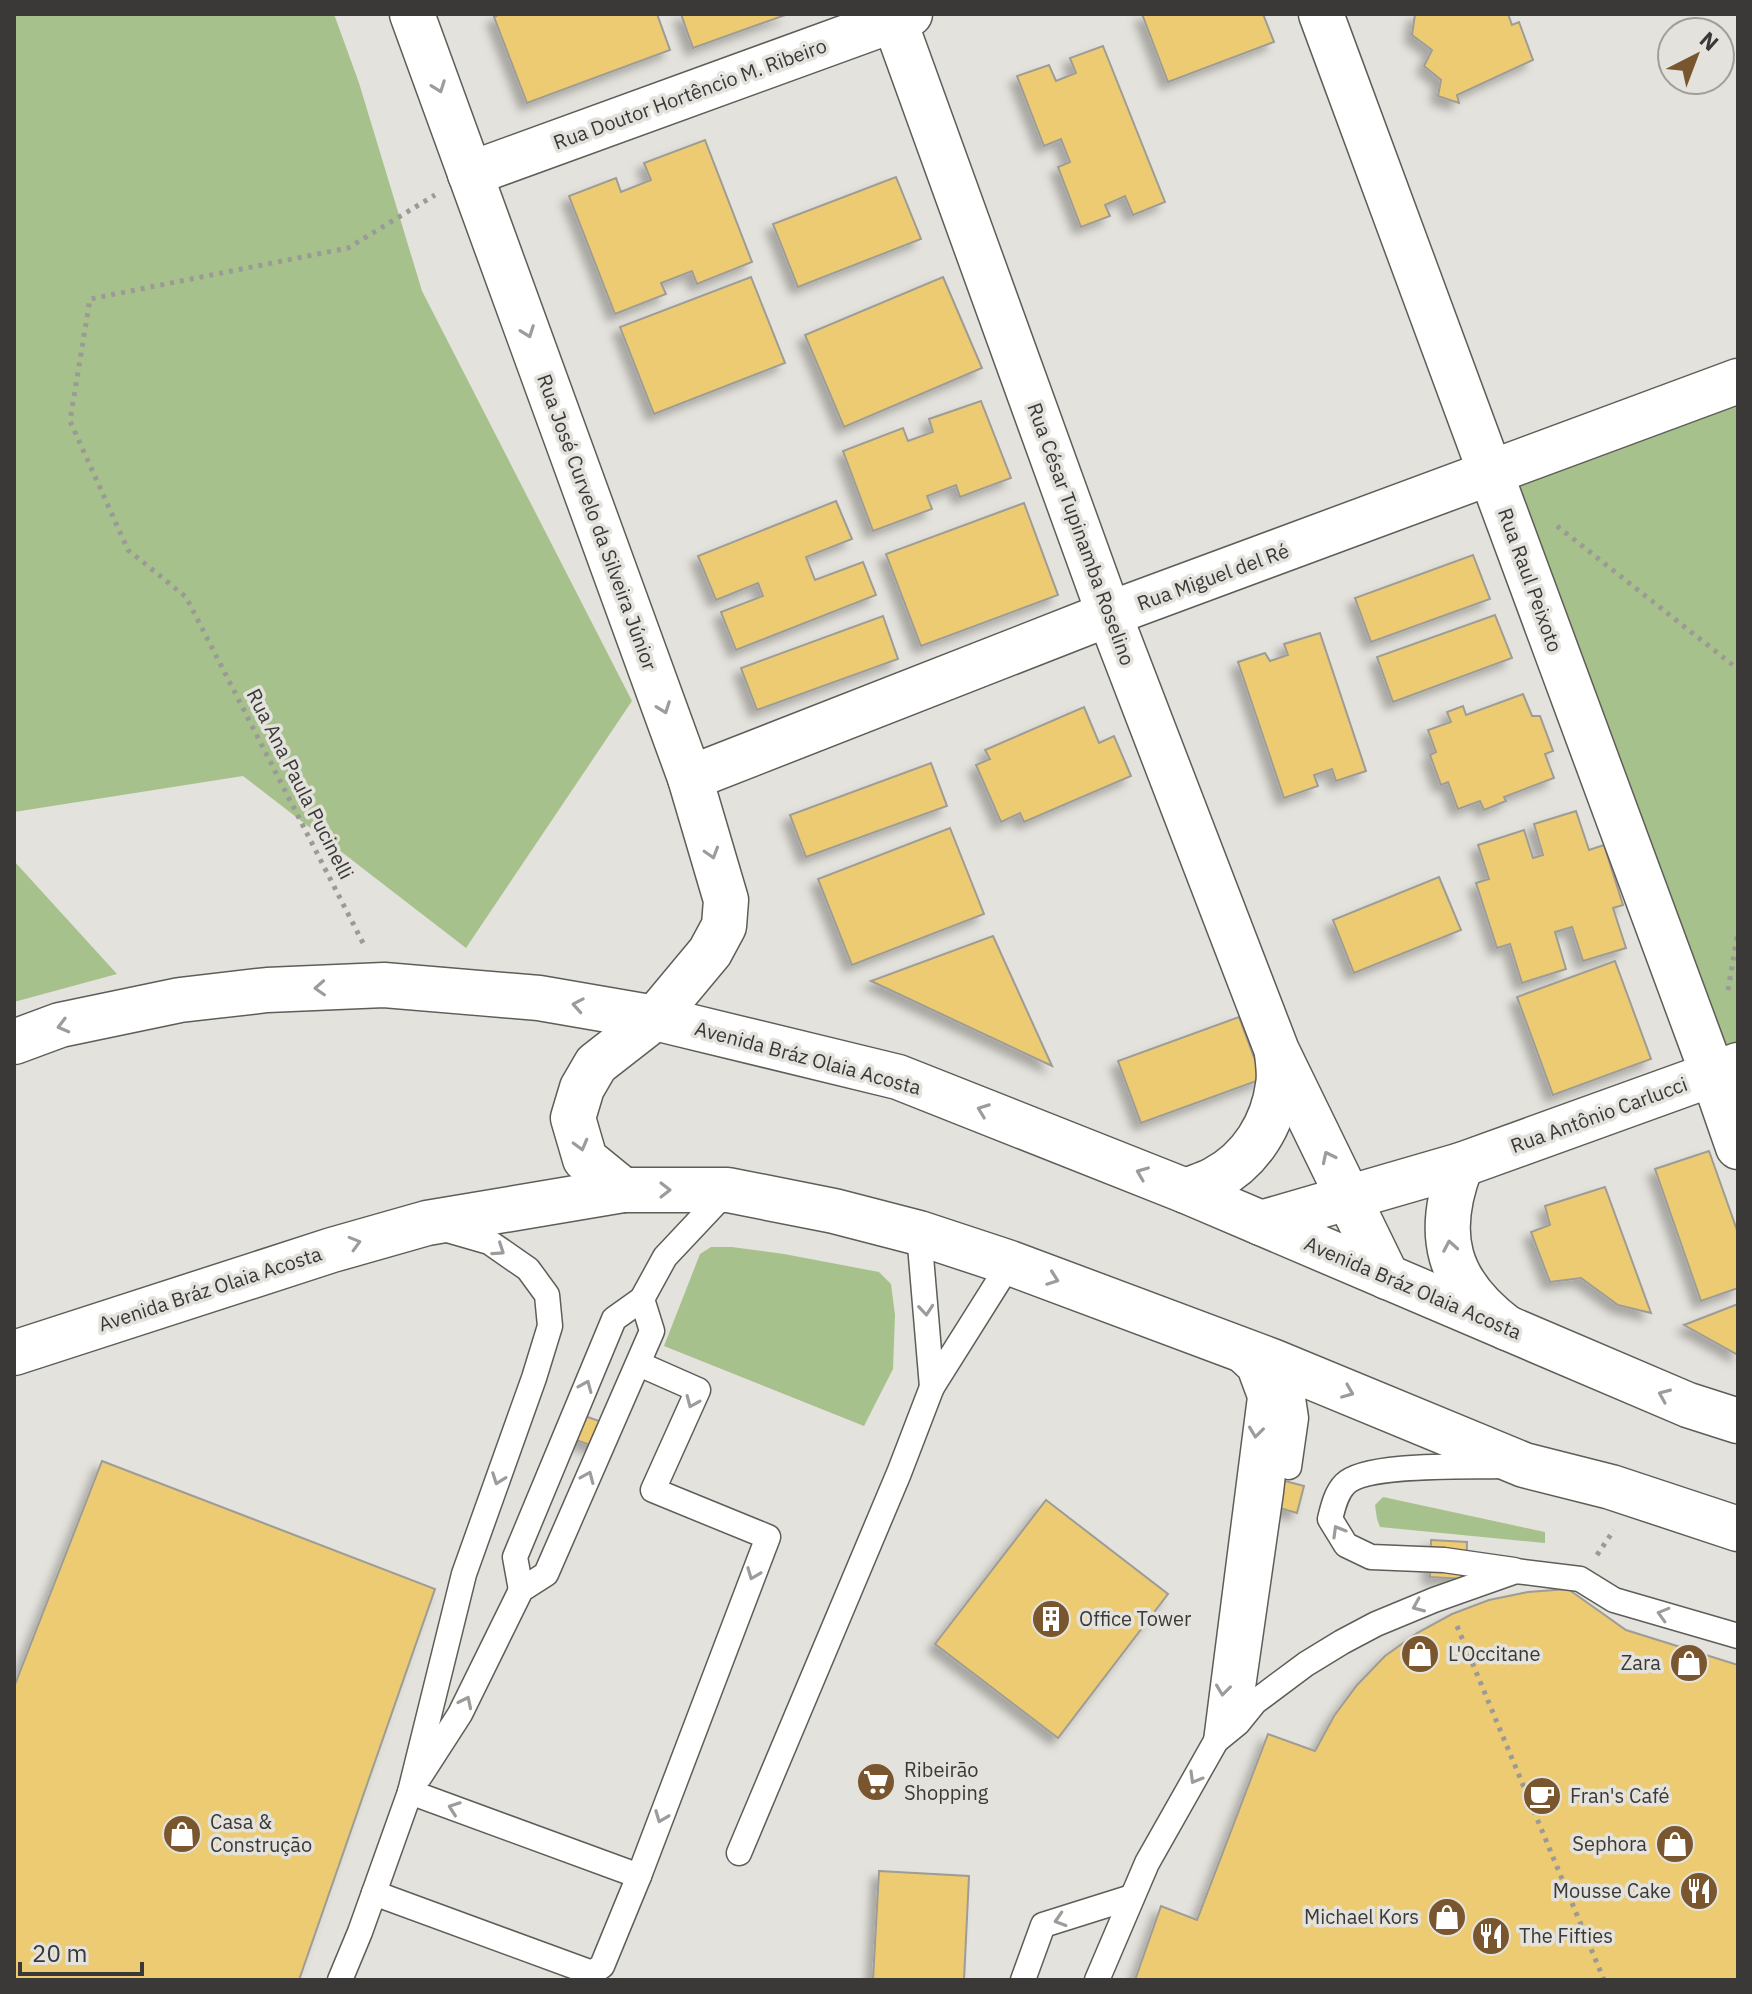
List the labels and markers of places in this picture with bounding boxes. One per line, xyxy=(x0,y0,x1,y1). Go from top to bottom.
building icon: Office Tower xyxy=(1030,1598,1072,1640)
place label: Office Tower xyxy=(1079,1605,1191,1632)
shop icon: L'Occitane xyxy=(1399,1633,1441,1675)
place label: L'Occitane xyxy=(1448,1640,1540,1667)
shop icon: Zara xyxy=(1668,1642,1710,1684)
place label: Zara xyxy=(1621,1649,1661,1676)
place label: Ribeirão Shopping xyxy=(904,1756,989,1806)
supermarket icon: Ribeirão Shopping xyxy=(855,1761,897,1803)
cafe icon: Fran's Café xyxy=(1521,1775,1563,1817)
place label: Fran's Café xyxy=(1570,1782,1670,1809)
place label: Casa & Construção xyxy=(210,1808,312,1858)
shop icon: Casa & Construção xyxy=(161,1813,203,1855)
shop icon: Sephora xyxy=(1654,1823,1696,1865)
place label: Sephora xyxy=(1572,1830,1647,1857)
restaurant icon: Mousse Cake xyxy=(1678,1870,1720,1912)
place label: Mousse Cake xyxy=(1553,1877,1671,1904)
shop icon: Michael Kors xyxy=(1426,1896,1468,1938)
place label: Michael Kors xyxy=(1304,1903,1419,1930)
restaurant icon: The Fifties xyxy=(1470,1915,1512,1957)
place label: The Fifties xyxy=(1519,1922,1613,1949)

